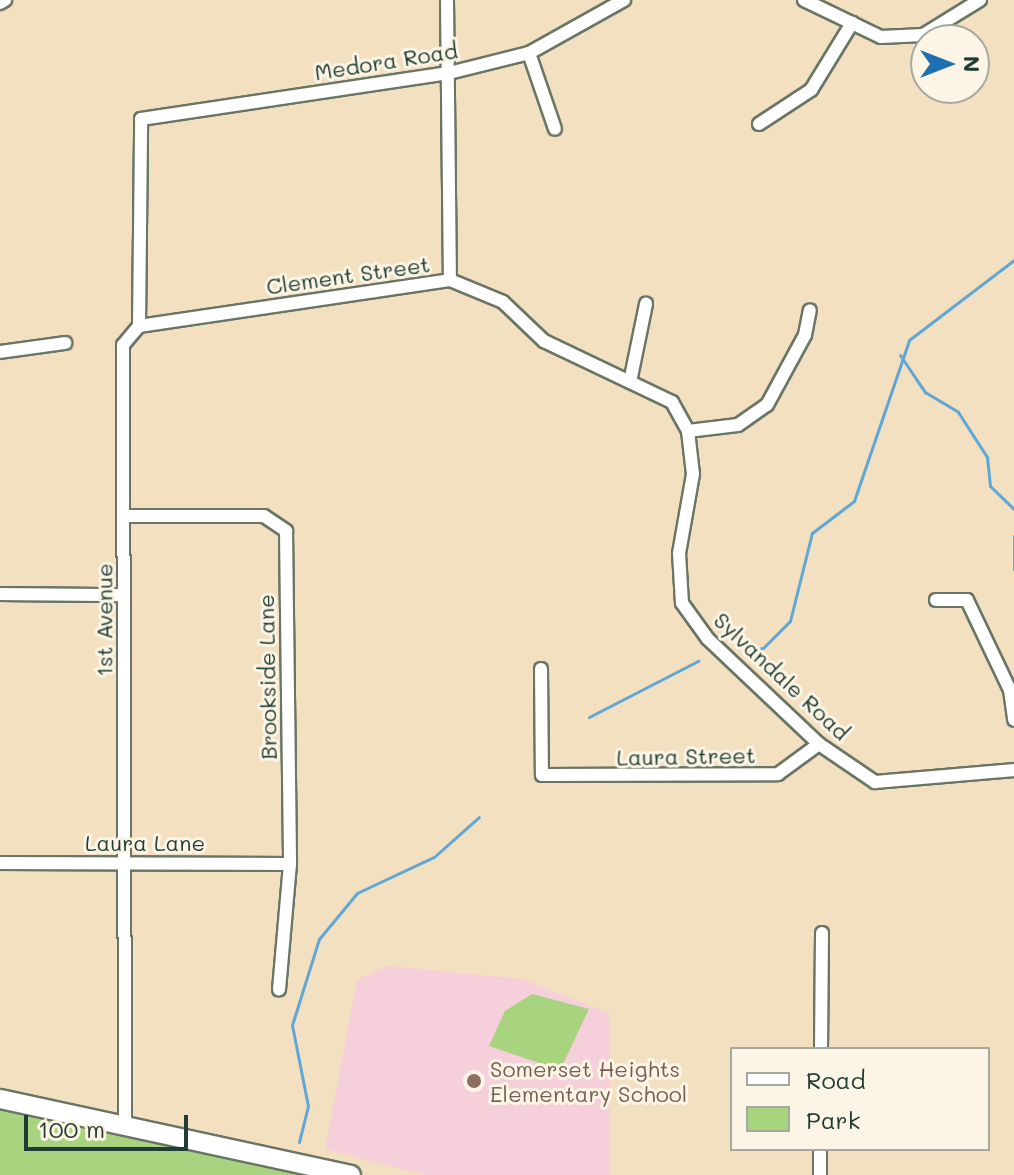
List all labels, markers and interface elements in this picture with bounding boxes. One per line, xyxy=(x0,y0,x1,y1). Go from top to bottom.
north arrow xyxy=(910,24,990,104)
street label: Medora Road xyxy=(312,37,460,85)
text: N xyxy=(958,56,987,72)
street label: Clement Street xyxy=(264,250,432,300)
street label: 1st Avenue xyxy=(91,563,117,677)
street label: Brookside Lane xyxy=(252,594,282,760)
street label: Sylvandale Road xyxy=(709,606,855,746)
street label: Laura Street xyxy=(616,742,756,770)
street label: Laura Lane xyxy=(85,830,205,856)
legend xyxy=(730,1047,990,1151)
place label: Somerset Heights Elementary School xyxy=(490,1055,687,1106)
text: Road xyxy=(806,1064,866,1095)
marker: Somerset Heights Elementary School xyxy=(465,1072,483,1090)
scale bar xyxy=(28,1099,192,1149)
text: Park xyxy=(806,1104,860,1135)
text: 100 m xyxy=(38,1113,105,1144)

